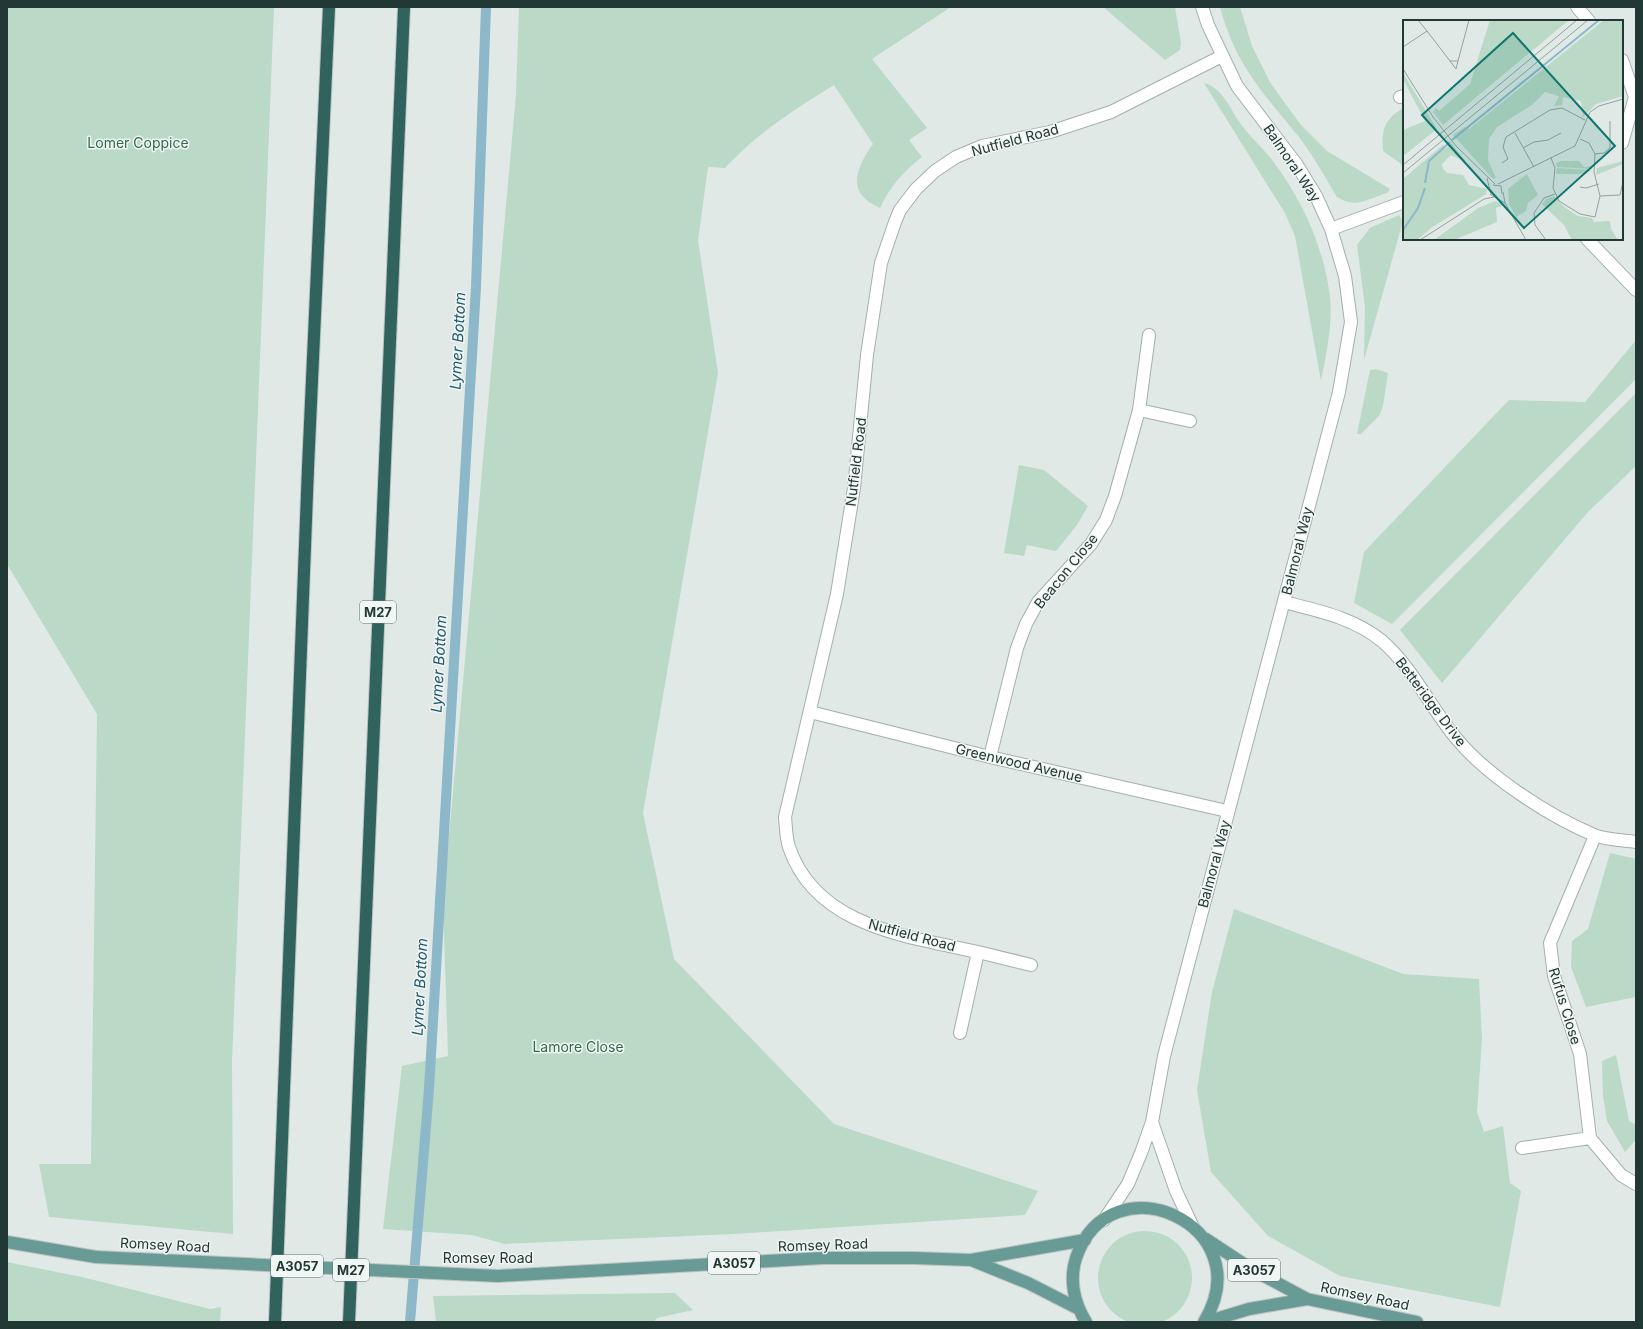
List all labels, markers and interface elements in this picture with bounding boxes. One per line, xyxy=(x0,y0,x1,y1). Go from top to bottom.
inset map xyxy=(1403,20,1623,240)
street label: Nutfield Road xyxy=(969,120,1060,159)
street label: Balmoral Way xyxy=(1260,121,1325,205)
park label: Lomer Coppice xyxy=(87,134,189,151)
water label: Lymer Bottom xyxy=(445,292,470,390)
street label: Nutfield Road xyxy=(842,417,869,507)
street label: Balmoral Way xyxy=(1277,505,1316,597)
street label: Beacon Close xyxy=(1030,530,1101,612)
road number: M27 xyxy=(360,601,396,623)
water label: Lymer Bottom xyxy=(426,615,451,713)
street label: Betteridge Drive xyxy=(1392,654,1470,750)
street label: Greenwood Avenue xyxy=(954,740,1084,785)
street label: Balmoral Way xyxy=(1194,818,1233,910)
street label: Nutfield Road xyxy=(867,915,958,954)
water label: Lymer Bottom xyxy=(407,938,432,1036)
street label: Rufus Close xyxy=(1546,965,1585,1046)
park label: Lamore Close xyxy=(532,1038,624,1055)
street label: Romsey Road xyxy=(119,1234,211,1255)
street label: Romsey Road xyxy=(778,1234,868,1255)
street label: Romsey Road xyxy=(443,1249,533,1266)
road number: A3057 xyxy=(708,1252,760,1274)
road number: A3057 xyxy=(271,1255,323,1277)
road number: M27 xyxy=(333,1259,369,1281)
road number: A3057 xyxy=(1228,1259,1280,1281)
street label: Romsey Road xyxy=(1319,1278,1411,1313)

